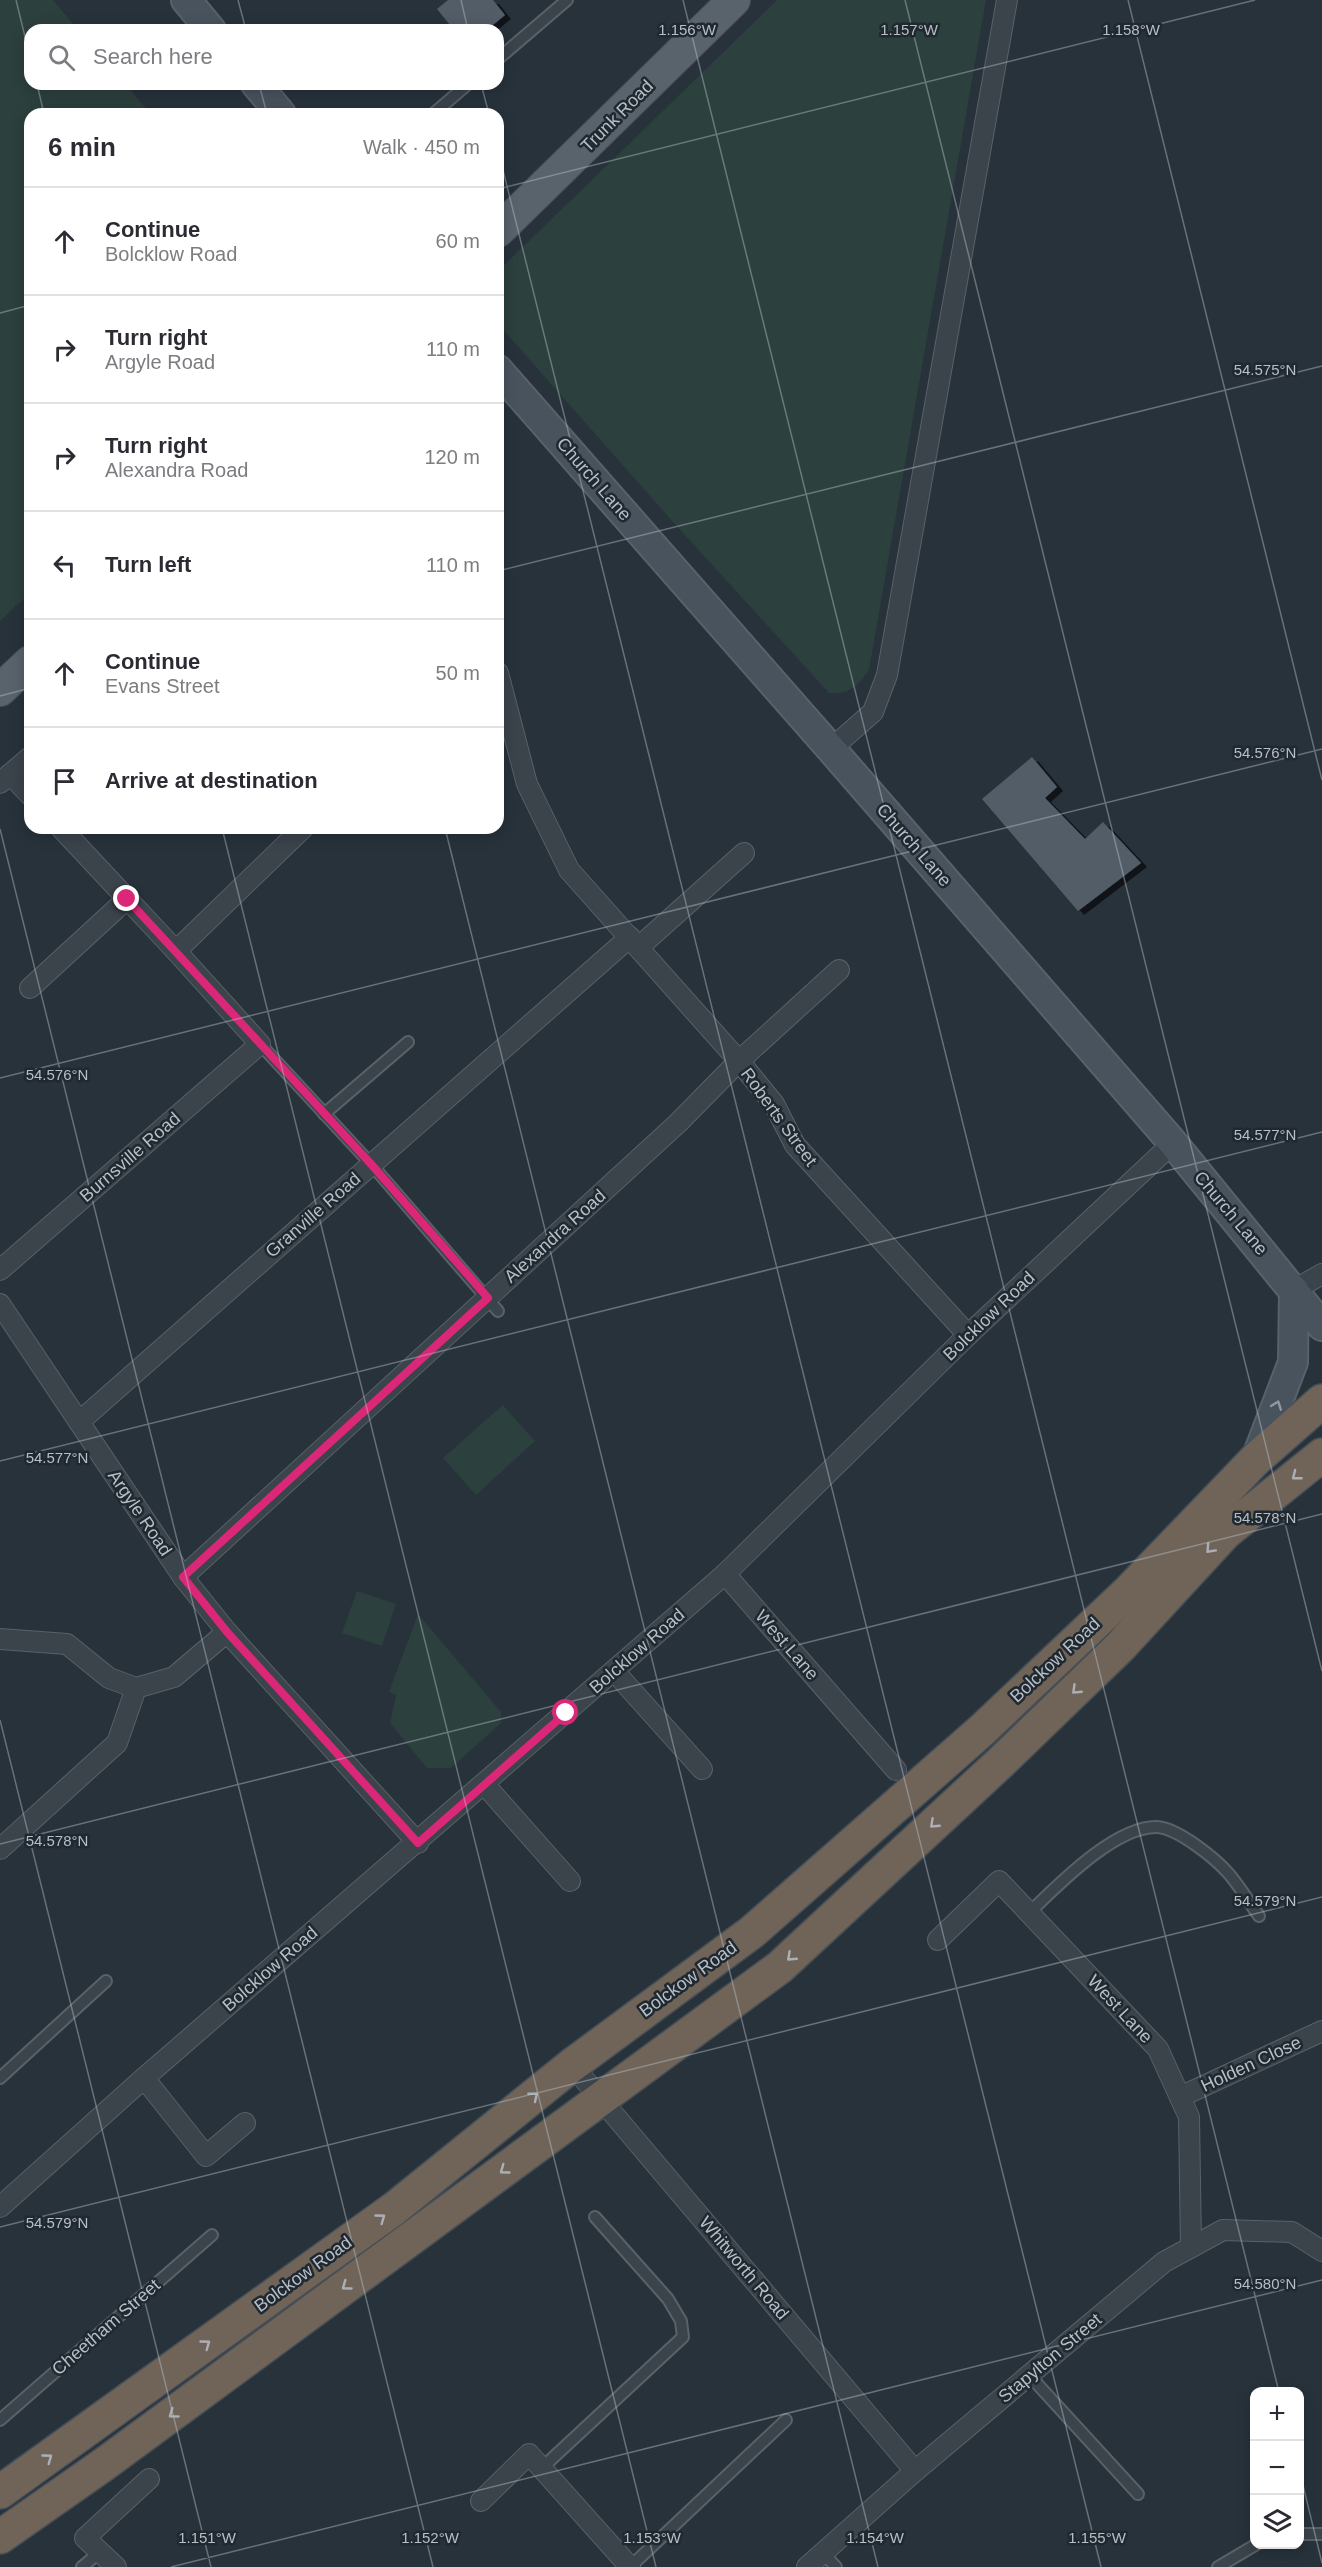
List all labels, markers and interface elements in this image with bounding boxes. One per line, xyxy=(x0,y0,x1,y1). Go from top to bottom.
text: 1.156°W xyxy=(658,21,717,38)
text: 1.157°W xyxy=(880,21,939,38)
text: 1.158°W xyxy=(1102,21,1161,38)
search box xyxy=(24,24,504,90)
icon: search xyxy=(45,41,78,74)
text: Search here xyxy=(93,44,213,69)
street label: Trunk Road xyxy=(577,76,657,156)
text: 6 min xyxy=(48,132,116,162)
text: Walk · 450 m xyxy=(363,136,480,158)
text: Continue xyxy=(105,217,200,242)
icon: ahead xyxy=(48,225,81,258)
text: 60 m xyxy=(436,230,480,252)
text: Bolcklow Road xyxy=(105,243,237,265)
text: Turn right xyxy=(105,325,207,350)
icon: right xyxy=(48,333,81,366)
text: 110 m xyxy=(426,338,480,360)
text: Argyle Road xyxy=(105,351,215,373)
text: 54.575°N xyxy=(1234,361,1296,378)
text: Turn right xyxy=(105,433,207,458)
street label: Church Lane xyxy=(553,434,635,524)
icon: right xyxy=(48,441,81,474)
text: 120 m xyxy=(424,446,480,468)
text: Alexandra Road xyxy=(105,459,248,481)
icon: left xyxy=(48,549,81,582)
text: Turn left xyxy=(105,552,191,577)
text: 110 m xyxy=(426,554,480,576)
text: Continue xyxy=(105,649,200,674)
icon: ahead xyxy=(48,657,81,690)
text: 50 m xyxy=(436,662,480,684)
text: Evans Street xyxy=(105,675,220,697)
text: 54.576°N xyxy=(1234,744,1296,761)
icon: arrive xyxy=(48,765,81,798)
text: Arrive at destination xyxy=(105,768,318,793)
street label: Church Lane xyxy=(873,800,955,890)
route end xyxy=(113,885,139,911)
street label: Roberts Street xyxy=(737,1064,821,1170)
text: 54.576°N xyxy=(26,1066,88,1083)
street label: Burnsville Road xyxy=(76,1108,184,1206)
text: 54.577°N xyxy=(1234,1126,1296,1143)
street label: Church Lane xyxy=(1190,1167,1272,1259)
street label: Granville Road xyxy=(262,1168,364,1262)
street label: Alexandra Road xyxy=(500,1185,610,1287)
street label: Bolcklow Road xyxy=(939,1267,1039,1365)
one-way arrow xyxy=(1270,1400,1282,1411)
text: 54.577°N xyxy=(26,1449,88,1466)
street label: Argyle Road xyxy=(104,1466,176,1560)
one-way arrow xyxy=(1291,1468,1302,1479)
text: 54.578°N xyxy=(1234,1509,1296,1526)
one-way arrow xyxy=(1206,1542,1217,1553)
street label: Bolcklow Road xyxy=(586,1604,688,1698)
street label: West Lane xyxy=(751,1606,823,1684)
street label: Bolckow Road xyxy=(1006,1613,1104,1707)
one-way arrow xyxy=(1072,1683,1082,1694)
route start xyxy=(552,1699,578,1725)
one-way arrow xyxy=(931,1817,941,1828)
text: 54.578°N xyxy=(26,1832,88,1849)
text: 54.579°N xyxy=(1234,1892,1296,1909)
street label: Bolcklow Road xyxy=(219,1922,321,2016)
street label: Bolckow Road xyxy=(636,1937,740,2021)
one-way arrow xyxy=(788,1950,798,1961)
street label: West Lane xyxy=(1083,1971,1157,2047)
street label: Holden Close xyxy=(1198,2032,1304,2096)
one-way arrow xyxy=(527,2093,538,2104)
one-way arrow xyxy=(499,2163,510,2174)
street label: Whitworth Road xyxy=(695,2213,793,2323)
text: 54.579°N xyxy=(26,2214,88,2231)
one-way arrow xyxy=(375,2214,386,2225)
street label: Bolckow Road xyxy=(251,2232,355,2316)
street label: Cheetham Street xyxy=(48,2275,164,2379)
text: 54.580°N xyxy=(1234,2275,1296,2292)
one-way arrow xyxy=(342,2279,353,2290)
street label: Stapylton Street xyxy=(995,2309,1105,2407)
one-way arrow xyxy=(199,2340,210,2351)
map controls xyxy=(1250,2387,1304,2549)
button: + xyxy=(1250,2387,1304,2441)
one-way arrow xyxy=(168,2407,179,2418)
button: − xyxy=(1250,2441,1304,2495)
one-way arrow xyxy=(41,2454,52,2465)
button: layers xyxy=(1250,2495,1304,2549)
text: 1.151°W xyxy=(178,2529,237,2546)
text: 1.152°W xyxy=(401,2529,460,2546)
text: 1.153°W xyxy=(623,2529,682,2546)
text: 1.154°W xyxy=(846,2529,905,2546)
text: 1.155°W xyxy=(1068,2529,1127,2546)

